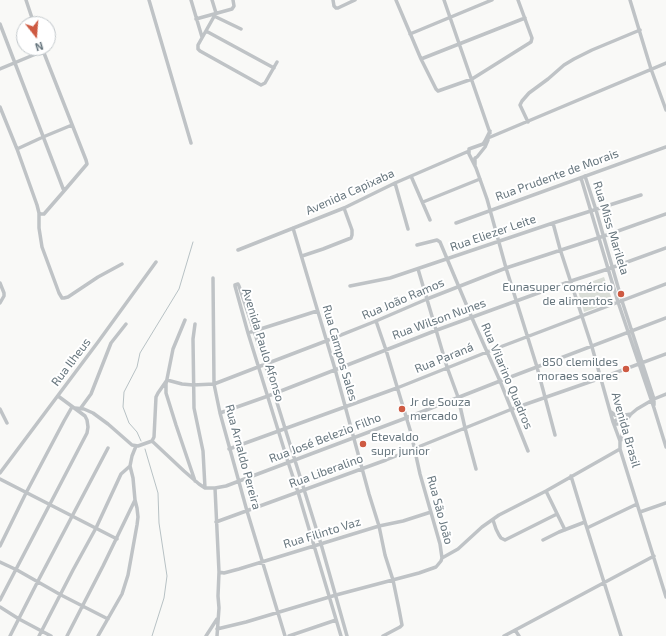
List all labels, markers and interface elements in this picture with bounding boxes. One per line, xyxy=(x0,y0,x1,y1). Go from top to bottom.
north arrow xyxy=(16,16,56,56)
text: N xyxy=(34,40,45,54)
street label: Rua Prudente de Morais xyxy=(493,146,621,204)
street label: Avenida Capixaba xyxy=(303,166,397,218)
street label: Rua Miss Marilela xyxy=(590,180,632,276)
street label: Rua Eliezer Leite xyxy=(448,212,538,254)
street label: Rua João Ramos xyxy=(360,275,446,323)
place label: Eunasuper comércio de alimentos xyxy=(502,280,613,308)
street label: Avenida Paulo Afonso xyxy=(239,286,287,404)
marker: Eunasuper comércio de alimentos xyxy=(616,289,626,299)
street label: Rua Wilson Nunes xyxy=(390,295,488,343)
street label: Rua Campos Sales xyxy=(319,303,361,403)
street label: Rua Vilarino Quadros xyxy=(478,321,536,431)
street label: Rua Ilheus xyxy=(48,335,94,389)
street label: Rua Paraná xyxy=(413,340,475,376)
place label: 850 clemildes moraes soares xyxy=(537,355,618,383)
marker: 850 clemildes moraes soares xyxy=(621,364,631,374)
street label: Avenida Brasil xyxy=(608,391,644,469)
place label: Jr de Souza mercado xyxy=(410,395,471,423)
street label: Rua Arnaldo Pereira xyxy=(222,403,264,511)
marker: Jr de Souza mercado xyxy=(397,404,407,414)
street label: Rua José Belezio Filho xyxy=(267,410,383,466)
place label: Etevaldo supr junior xyxy=(371,430,430,458)
marker: Etevaldo supr junior xyxy=(358,439,368,449)
street label: Rua Liberalino xyxy=(287,451,365,491)
street label: Rua São João xyxy=(424,474,456,546)
street label: Rua Filinto Vaz xyxy=(282,514,362,552)

